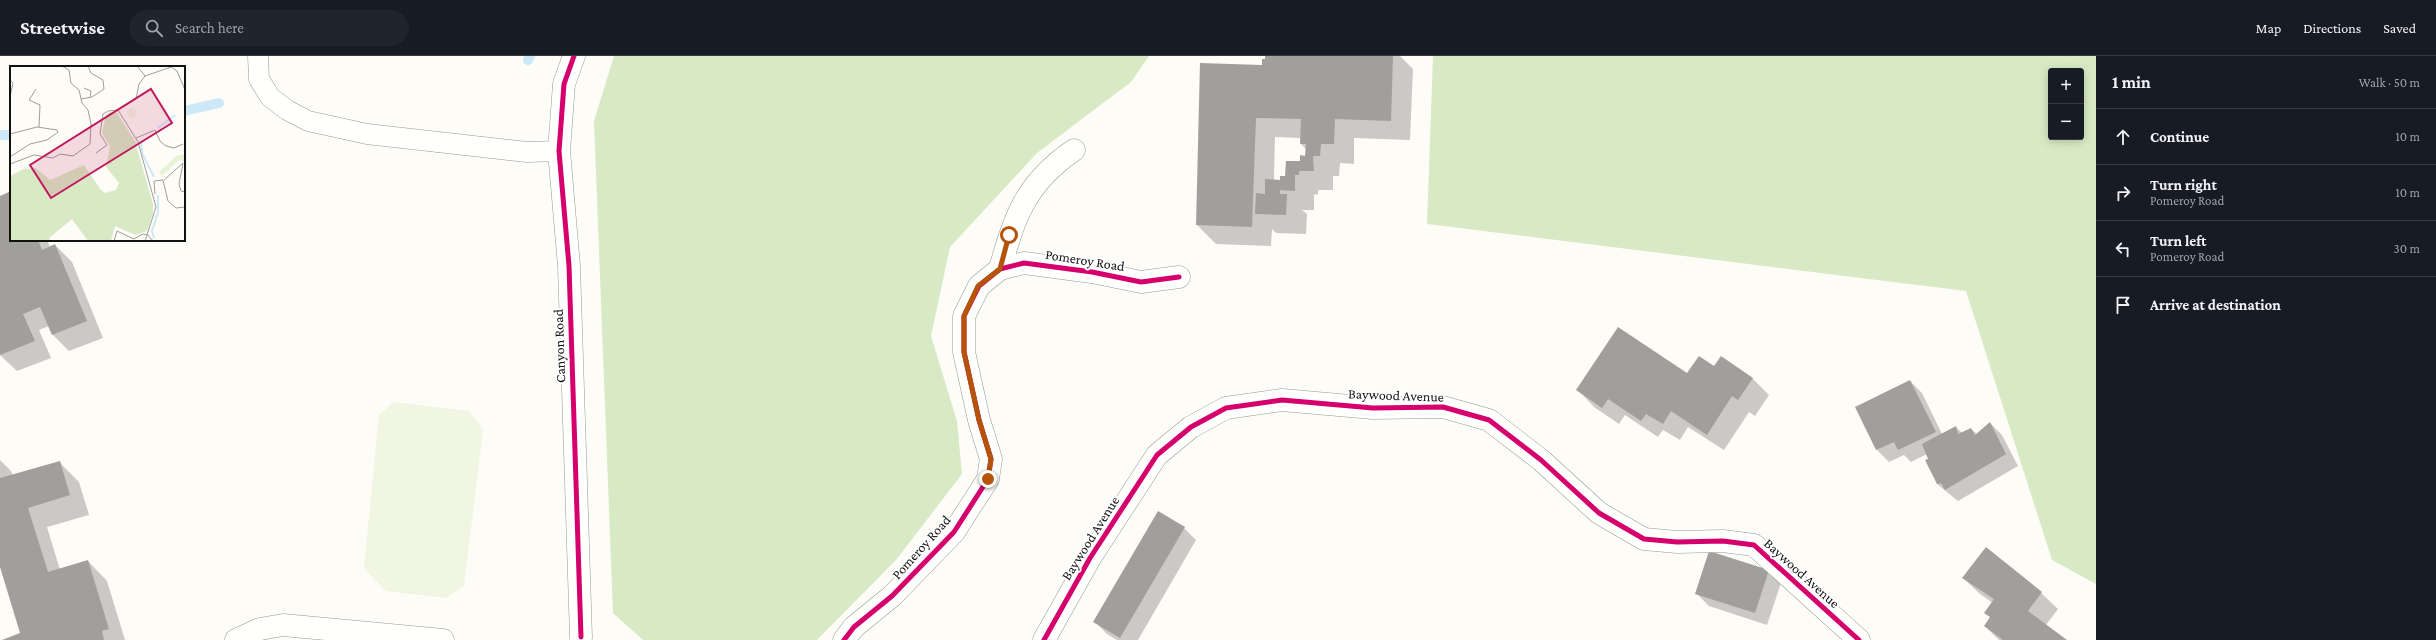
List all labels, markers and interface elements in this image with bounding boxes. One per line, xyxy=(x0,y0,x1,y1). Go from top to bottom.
search box xyxy=(129,10,409,46)
text: Streetwise xyxy=(20,17,105,38)
icon: search xyxy=(143,17,165,39)
text: Search here xyxy=(175,20,244,36)
text: Map xyxy=(2256,20,2281,36)
text: Directions xyxy=(2303,20,2361,36)
text: Saved xyxy=(2383,20,2416,36)
inset map xyxy=(10,66,185,241)
map controls xyxy=(2048,68,2084,140)
button: + xyxy=(2048,68,2084,104)
text: 1 min xyxy=(2112,73,2151,92)
text: Walk · 50 m xyxy=(2359,75,2420,90)
button: − xyxy=(2048,104,2084,140)
icon: ahead xyxy=(2112,126,2134,148)
text: Continue xyxy=(2150,129,2209,145)
text: 10 m xyxy=(2395,129,2420,144)
text: Turn right xyxy=(2150,177,2217,193)
icon: right xyxy=(2112,182,2134,204)
text: 10 m xyxy=(2395,185,2420,200)
text: Pomeroy Road xyxy=(2150,193,2224,208)
route start xyxy=(1000,226,1018,244)
text: Turn left xyxy=(2150,233,2206,249)
icon: left xyxy=(2112,238,2134,260)
text: 30 m xyxy=(2394,241,2420,256)
street label: Pomeroy Road xyxy=(1044,246,1126,274)
text: Pomeroy Road xyxy=(2150,249,2224,264)
icon: arrive xyxy=(2112,294,2134,316)
text: Arrive at destination xyxy=(2150,297,2281,313)
street label: Canyon Road xyxy=(550,308,568,383)
street label: Baywood Avenue xyxy=(1348,385,1444,405)
route end xyxy=(979,470,997,488)
street label: Baywood Avenue xyxy=(1058,493,1122,583)
street label: Pomeroy Road xyxy=(888,511,954,582)
street label: Baywood Avenue xyxy=(1761,535,1843,611)

